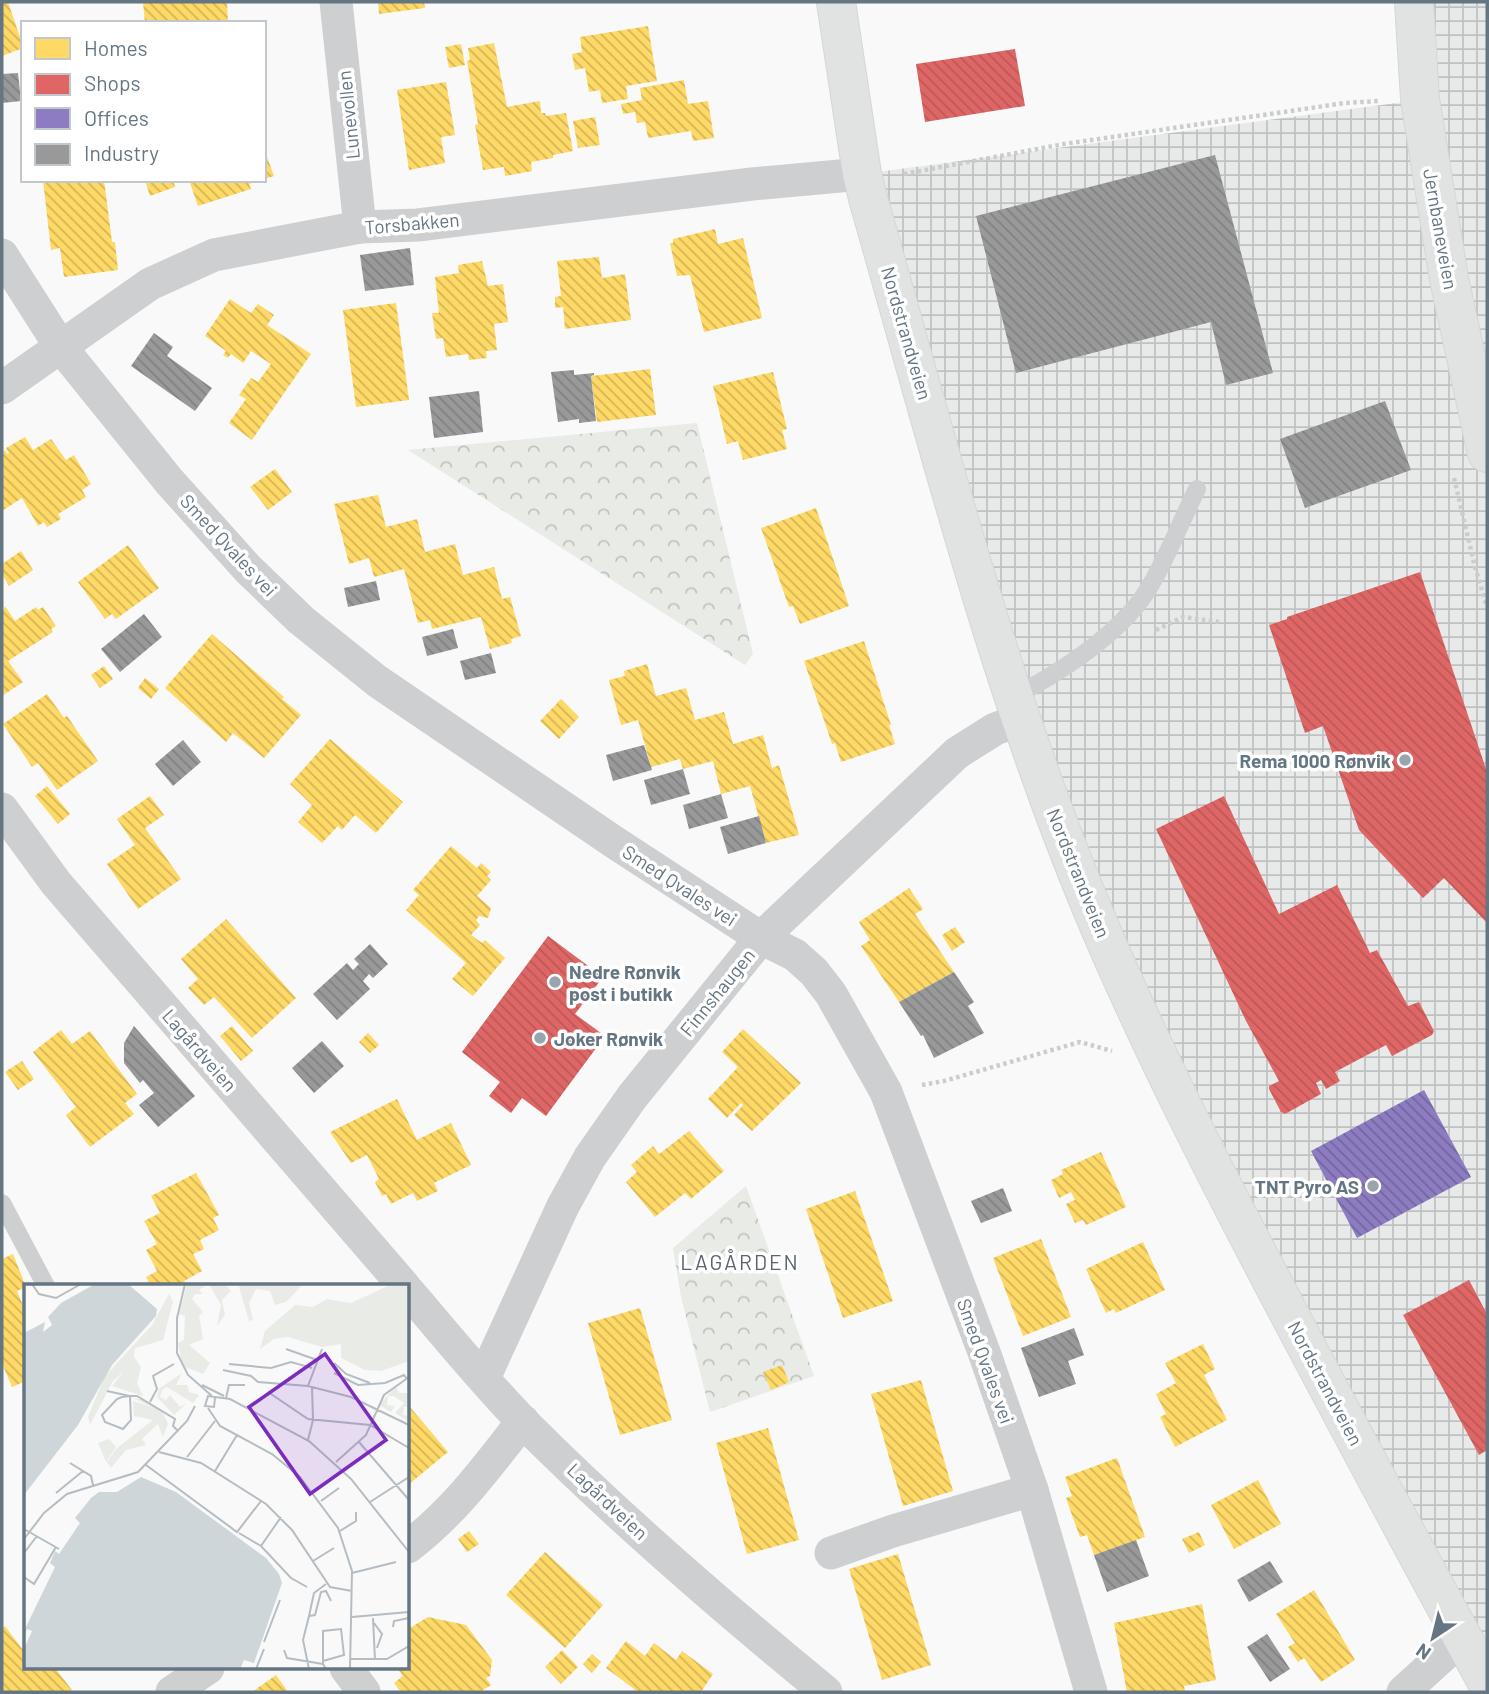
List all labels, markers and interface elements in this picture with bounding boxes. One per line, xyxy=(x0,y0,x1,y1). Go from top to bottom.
legend xyxy=(21,21,266,182)
text: Homes xyxy=(84,35,148,60)
street label: Lunevollen xyxy=(332,69,364,161)
text: Shops xyxy=(84,70,141,95)
text: Offices xyxy=(84,105,149,130)
text: Industry xyxy=(84,140,159,165)
street label: Jernbaneveien xyxy=(1419,167,1463,291)
street label: Torsbakken xyxy=(364,207,460,239)
street label: Nordstrandveien xyxy=(877,264,937,402)
street label: Smed Qvales vei xyxy=(176,489,282,601)
place label: Rema 1000 Rønvik xyxy=(1240,749,1391,772)
marker: Rema 1000 Rønvik xyxy=(1397,752,1413,768)
street label: Nordstrandveien xyxy=(1043,805,1115,941)
street label: Smed Qvales vei xyxy=(619,840,741,930)
street label: Finnshaugen xyxy=(675,944,759,1040)
place label: Nedre Rønvik post i butikk xyxy=(569,960,681,1005)
marker: Nedre Rønvik post i butikk xyxy=(547,974,563,990)
street label: Lagårdveien xyxy=(158,1004,242,1096)
place label: Joker Rønvik xyxy=(554,1027,663,1050)
marker: Joker Rønvik xyxy=(532,1030,548,1046)
place label: TNT Pyro AS xyxy=(1255,1175,1359,1198)
marker: TNT Pyro AS xyxy=(1365,1178,1381,1194)
district label: LAGÅRDEN xyxy=(680,1249,800,1274)
inset map xyxy=(24,1284,410,1670)
street label: Smed Qvales vei xyxy=(953,1295,1019,1427)
street label: Nordstrandveien xyxy=(1284,1317,1368,1449)
street label: Lagårdveien xyxy=(563,1458,653,1544)
north arrow xyxy=(1398,1603,1468,1673)
text: N xyxy=(1411,1639,1435,1665)

